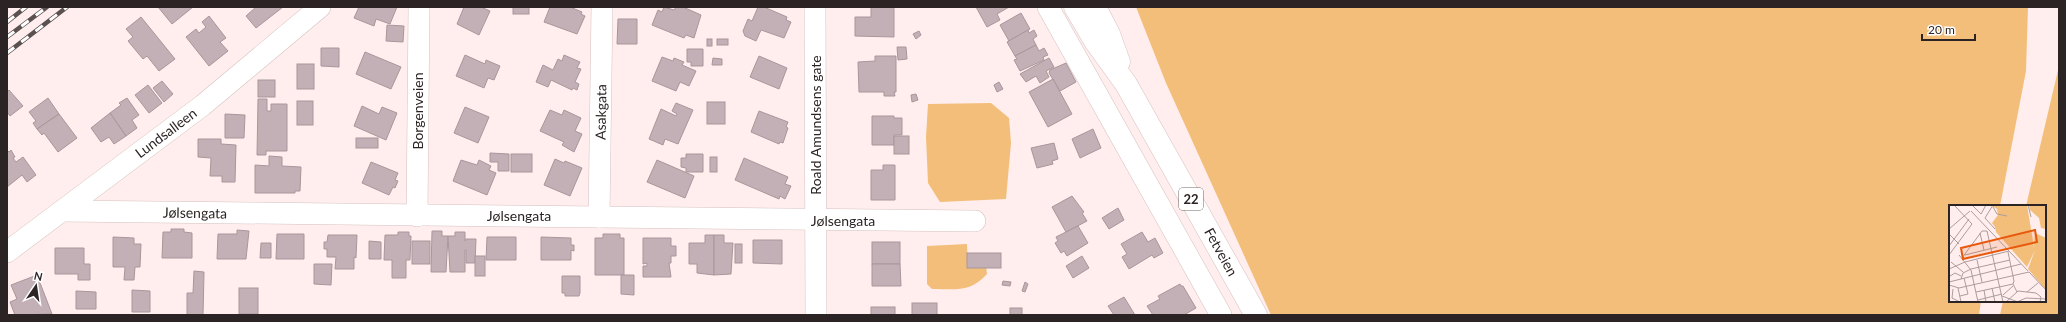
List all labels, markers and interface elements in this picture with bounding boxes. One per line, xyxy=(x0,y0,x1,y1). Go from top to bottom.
scale bar xyxy=(1922,16,1975,42)
text: 20 m xyxy=(1928,22,1955,37)
street label: Roald Amundsens gate xyxy=(807,55,824,195)
street label: Borgenveien xyxy=(409,72,426,150)
street label: Asakgata xyxy=(592,84,609,140)
street label: Lundsalleen xyxy=(132,104,200,161)
road number: 22 xyxy=(1179,188,1203,210)
street label: Jølsengata xyxy=(163,203,227,222)
inset map xyxy=(1949,205,2046,302)
street label: Jølsengata xyxy=(487,207,551,224)
street label: Jølsengata xyxy=(811,212,875,229)
street label: Fetveien xyxy=(1201,225,1242,279)
north arrow xyxy=(16,266,56,306)
text: N xyxy=(33,268,44,283)

